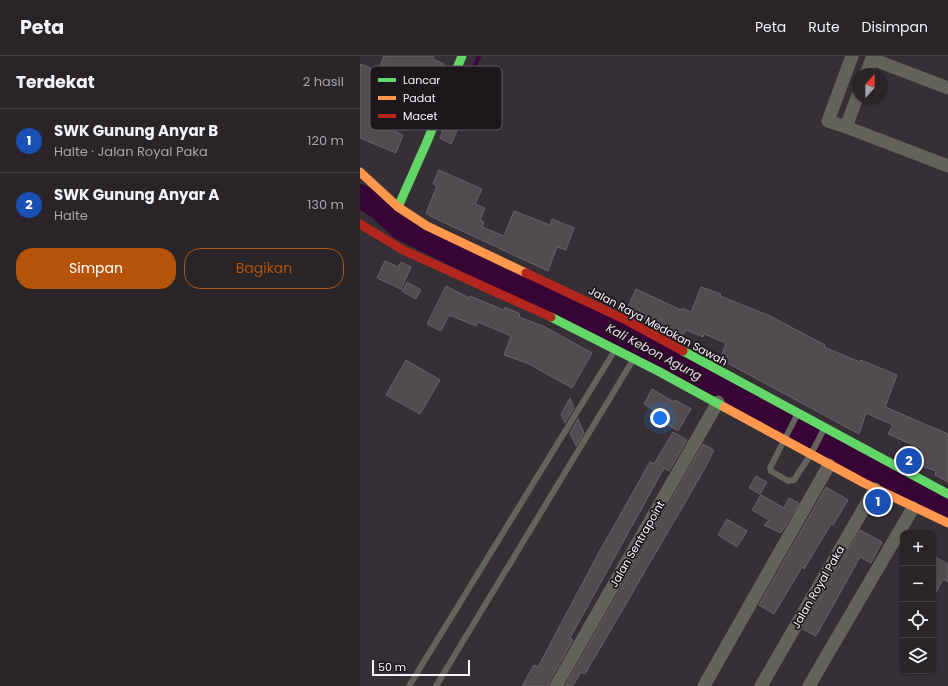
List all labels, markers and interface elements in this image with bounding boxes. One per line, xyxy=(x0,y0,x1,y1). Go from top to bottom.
text: Peta xyxy=(20,14,64,41)
text: Peta xyxy=(755,17,786,37)
text: Rute xyxy=(808,17,840,37)
text: Disimpan xyxy=(862,17,928,37)
legend xyxy=(370,66,502,130)
north arrow xyxy=(852,68,888,104)
text: Terdekat xyxy=(16,70,95,94)
text: 2 hasil xyxy=(303,72,344,91)
text: Lancar xyxy=(403,72,440,88)
text: Padat xyxy=(403,90,436,106)
text: Macet xyxy=(403,108,437,124)
text: SWK Gunung Anyar B xyxy=(54,120,218,141)
text: 1 xyxy=(27,131,31,150)
text: 120 m xyxy=(307,131,344,150)
text: Halte · Jalan Royal Paka xyxy=(54,142,208,161)
text: SWK Gunung Anyar A xyxy=(54,184,219,205)
text: 2 xyxy=(25,195,33,214)
text: 130 m xyxy=(307,195,344,214)
text: Halte xyxy=(54,206,88,225)
button: Simpan xyxy=(16,248,176,289)
button: Bagikan xyxy=(184,248,344,289)
street label: Jalan Raya Medokan Sawah xyxy=(586,282,730,370)
water label: Kali Kebon Agung xyxy=(603,319,705,384)
your location xyxy=(650,408,670,428)
pin: 2 xyxy=(896,446,922,476)
pin: 1 xyxy=(865,487,891,517)
street label: Jalan Sentrapoint xyxy=(606,498,668,590)
map controls xyxy=(900,530,936,674)
button: + xyxy=(900,530,936,566)
street label: Jalan Royal Paka xyxy=(788,543,848,631)
button: − xyxy=(900,566,936,602)
button: locate xyxy=(900,602,936,638)
button: layers xyxy=(900,638,936,674)
scale bar xyxy=(372,658,470,677)
text: 50 m xyxy=(378,659,406,675)

